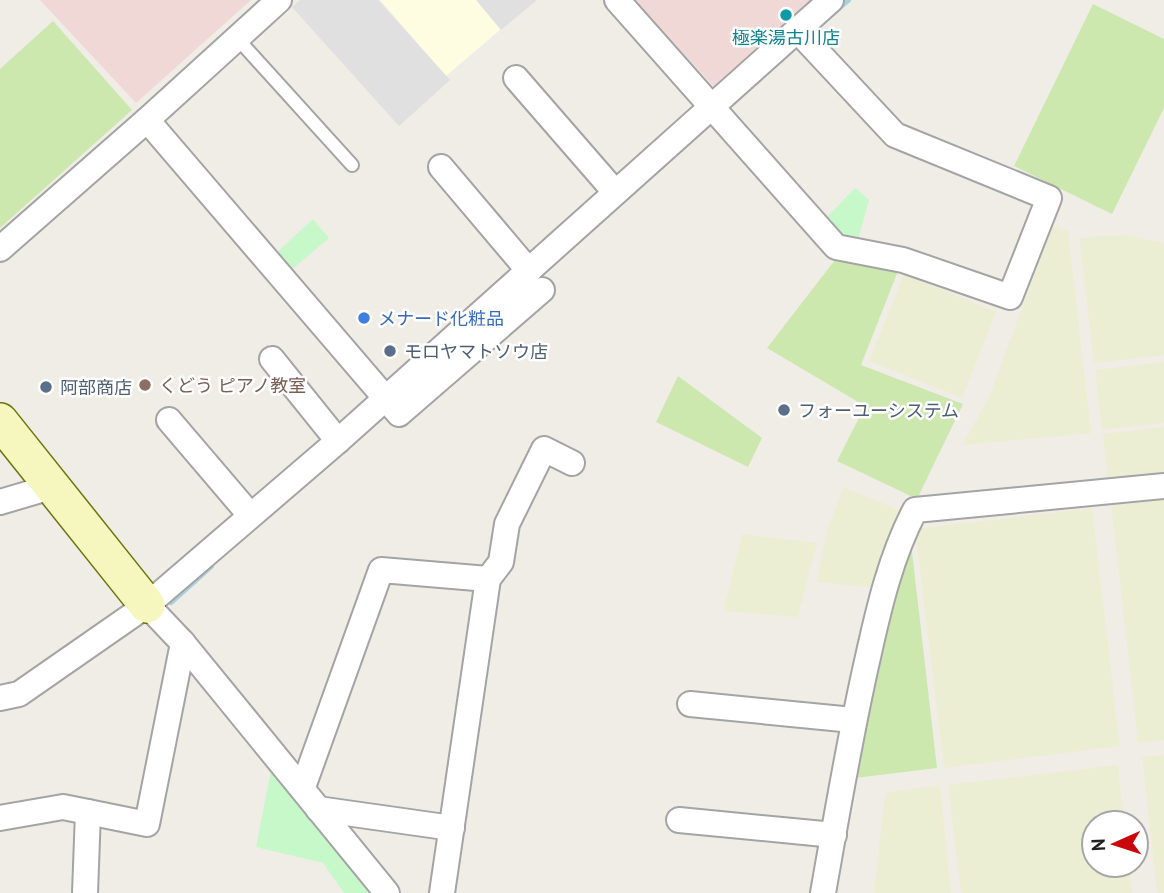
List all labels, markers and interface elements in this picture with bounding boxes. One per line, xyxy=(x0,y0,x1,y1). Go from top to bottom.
marker: 極楽湯古川店 xyxy=(778,7,794,23)
place label: 極楽湯古川店 xyxy=(732,26,840,49)
place label: メナード化粧品 xyxy=(378,307,504,330)
marker: メナード化粧品 xyxy=(356,310,372,326)
place label: モロヤマトソウ店 xyxy=(404,340,548,363)
marker: モロヤマトソウ店 xyxy=(382,343,398,359)
place label: くどう ピアノ教室 xyxy=(159,374,306,397)
place label: 阿部商店 xyxy=(60,376,132,399)
marker: くどう ピアノ教室 xyxy=(137,377,153,393)
marker: 阿部商店 xyxy=(38,379,54,395)
place label: フォーユーシステム xyxy=(798,399,959,422)
marker: フォーユーシステム xyxy=(776,402,792,418)
north arrow xyxy=(1080,809,1150,879)
text: N xyxy=(1086,838,1110,852)

